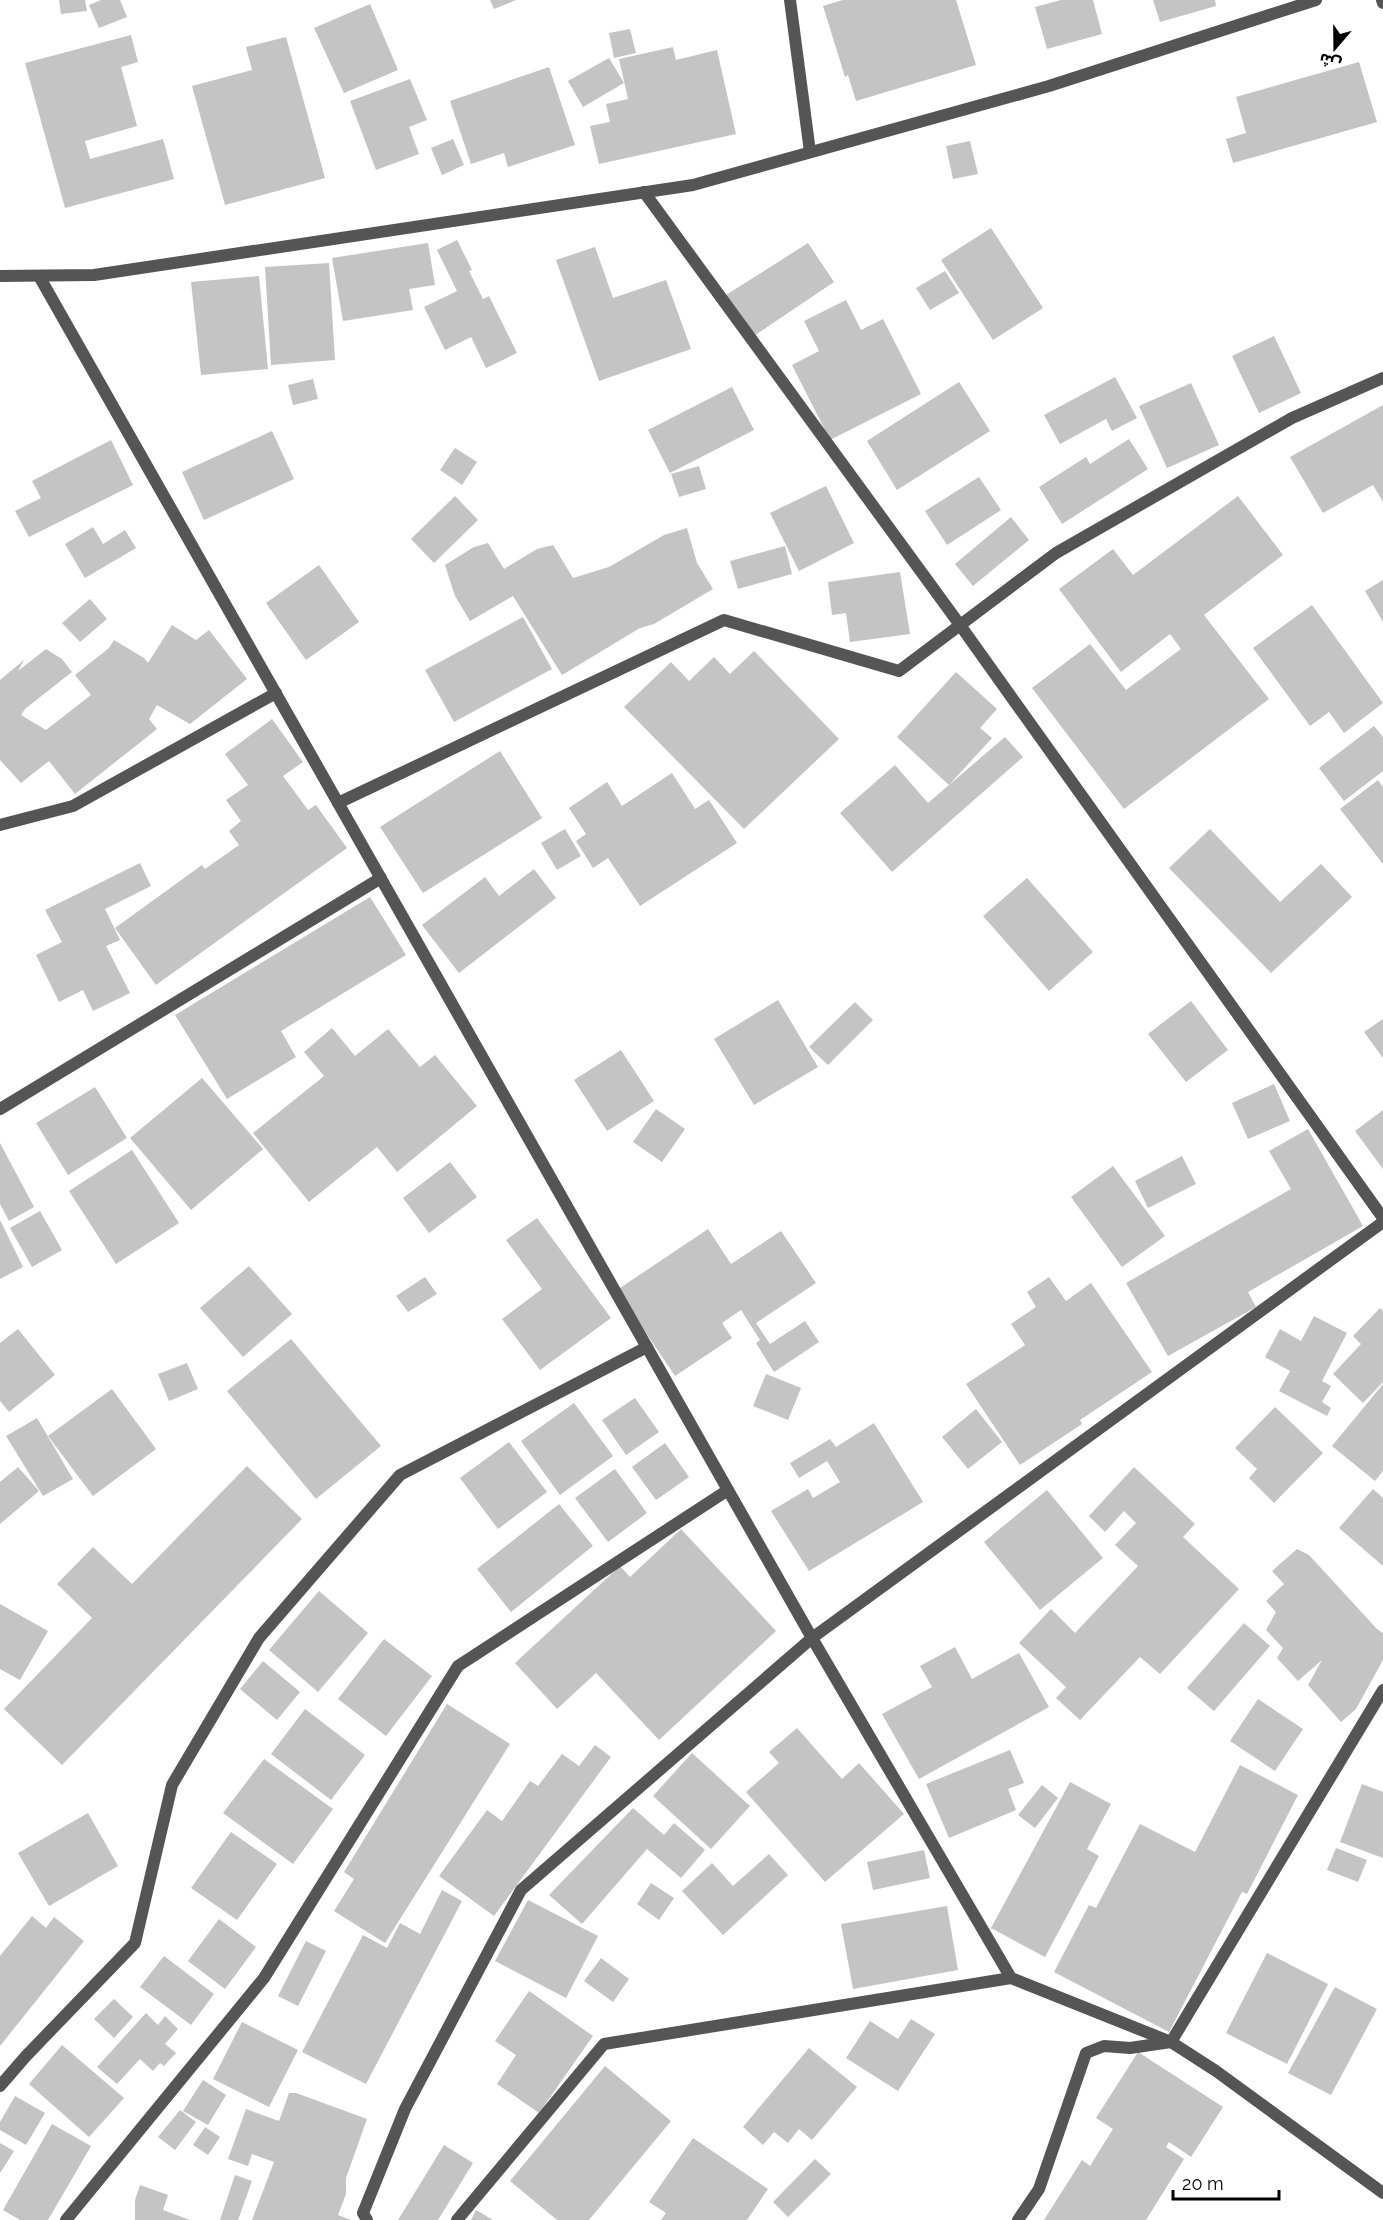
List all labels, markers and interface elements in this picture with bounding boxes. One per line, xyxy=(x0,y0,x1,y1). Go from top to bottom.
north arrow xyxy=(1305,18,1365,78)
text: ش xyxy=(1316,49,1344,74)
scale bar xyxy=(1173,2163,1280,2201)
text: 20 m xyxy=(1182,2173,1224,2194)

